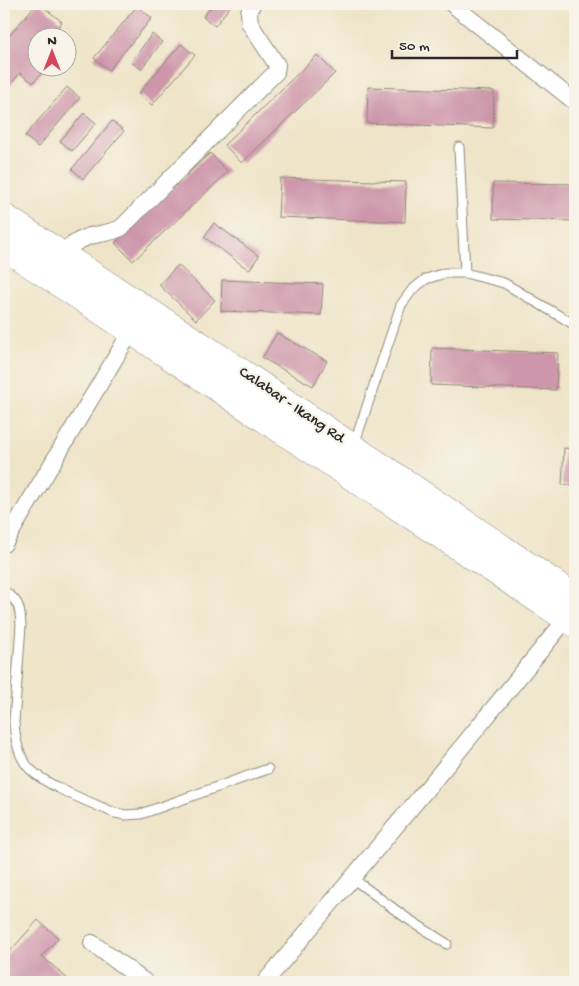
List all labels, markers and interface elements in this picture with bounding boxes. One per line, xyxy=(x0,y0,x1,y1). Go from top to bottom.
north arrow xyxy=(28,28,78,78)
scale bar xyxy=(392,28,516,60)
text: N xyxy=(47,33,57,50)
text: 50 m xyxy=(399,38,430,56)
street label: Calabar - Ikang Rd xyxy=(234,364,349,449)

